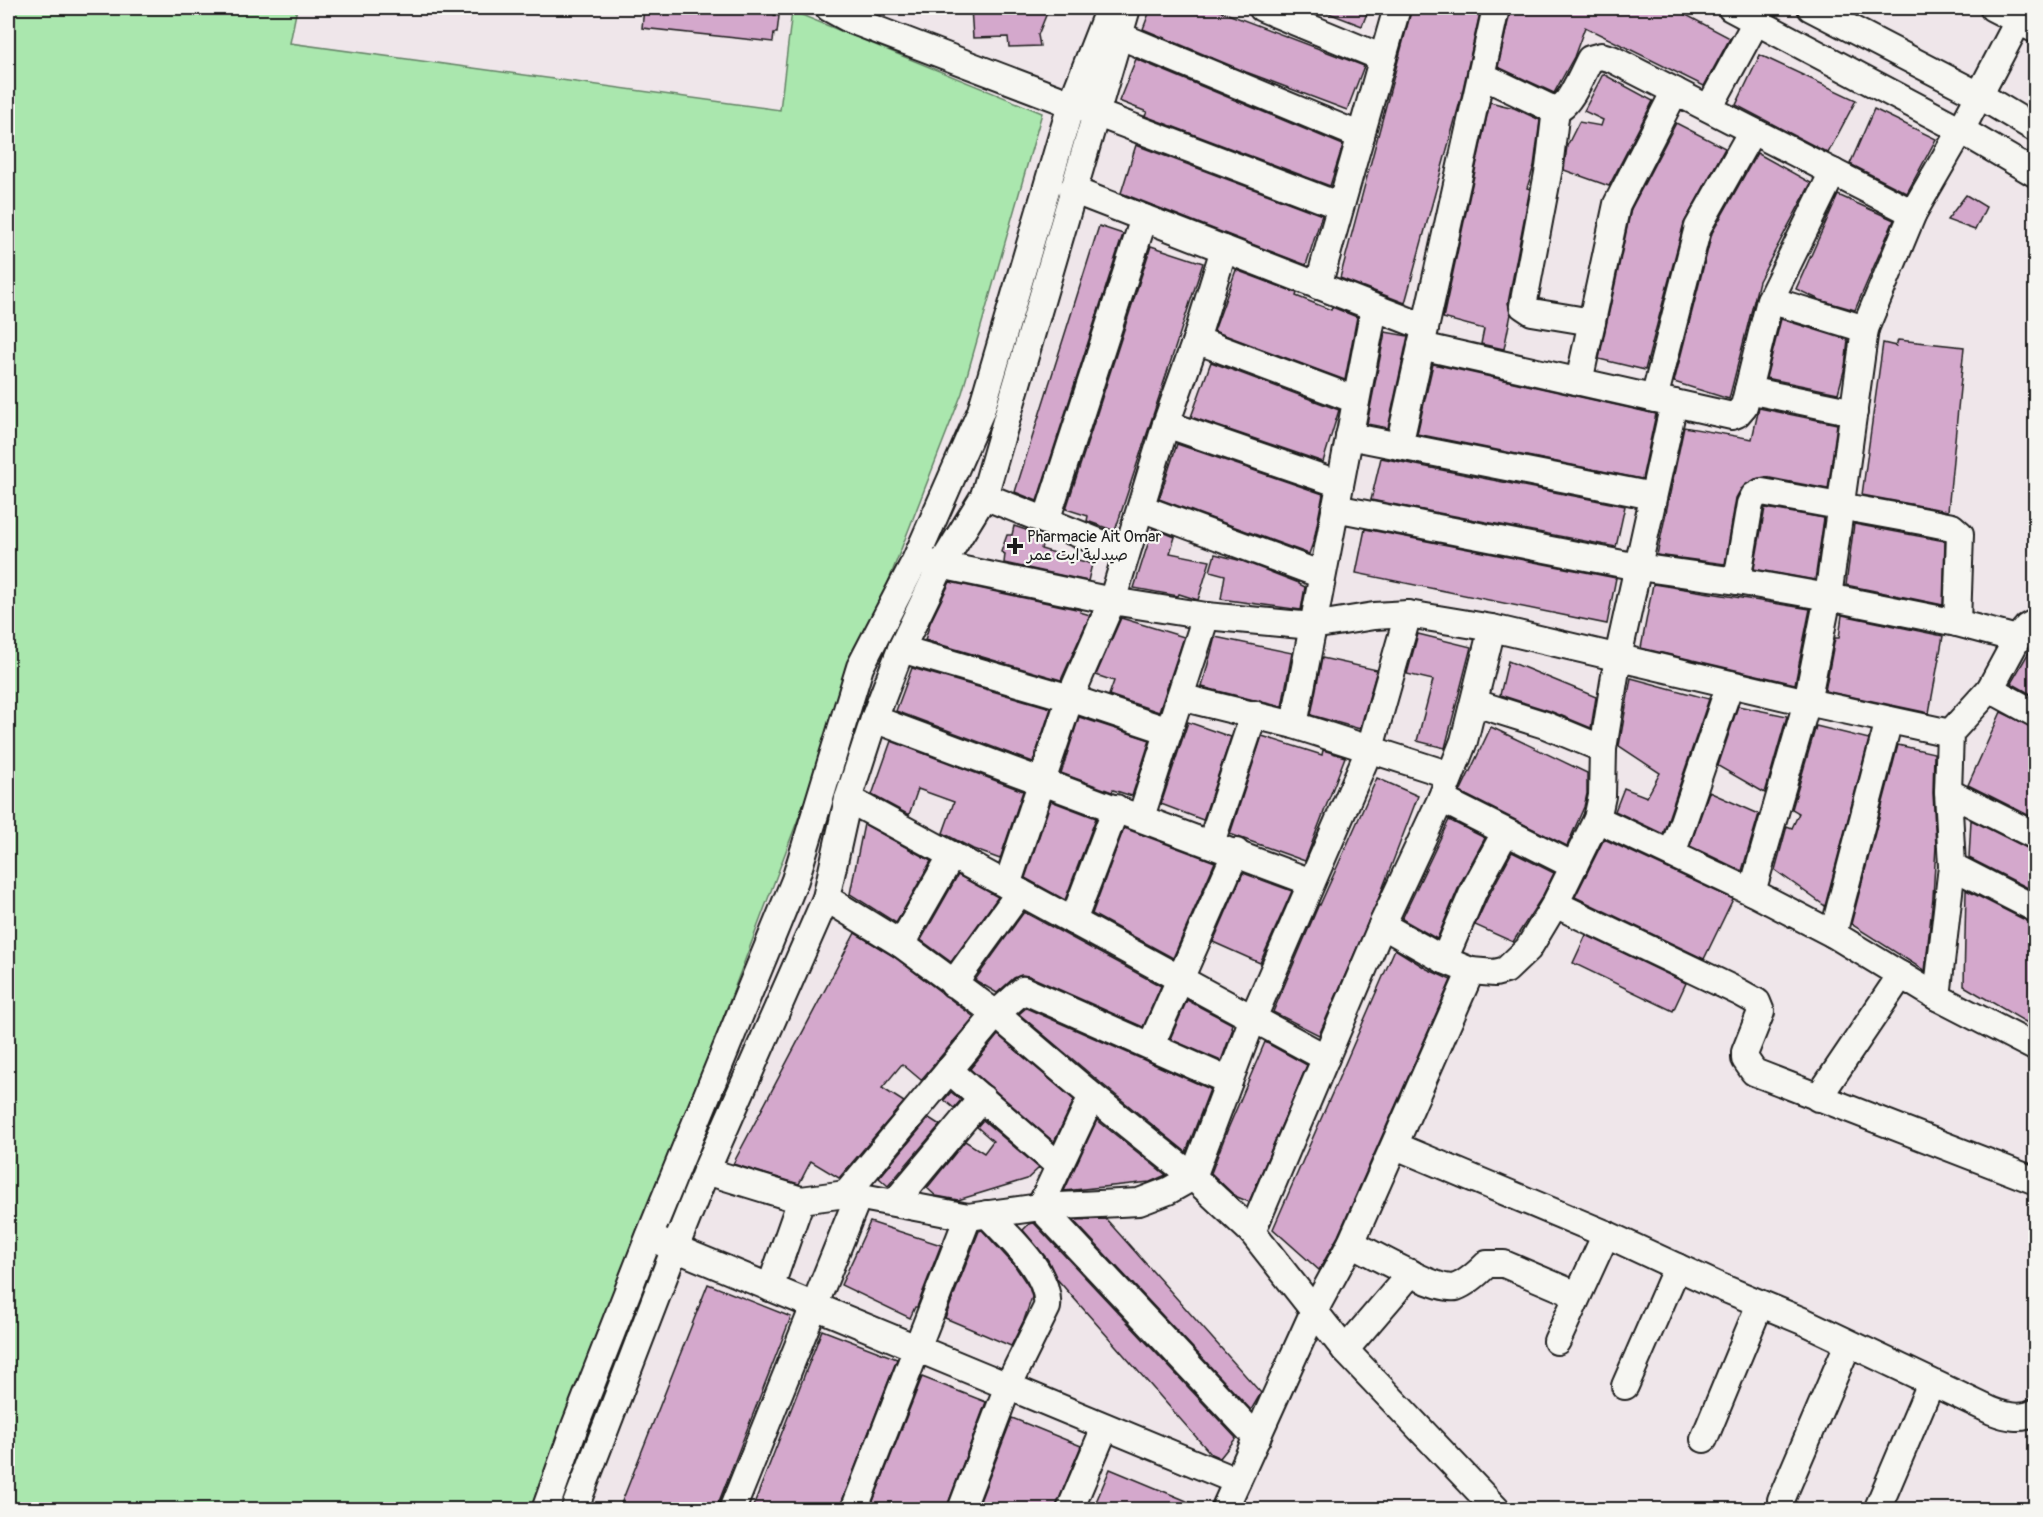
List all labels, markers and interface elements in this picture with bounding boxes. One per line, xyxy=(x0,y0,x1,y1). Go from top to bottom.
place label: Pharmacie Ait Omar صيدلية ايت عمر xyxy=(1025,527,1161,565)
marker: Pharmacie Ait Omar صيدلية ايت عمر xyxy=(1008,539,1022,553)

